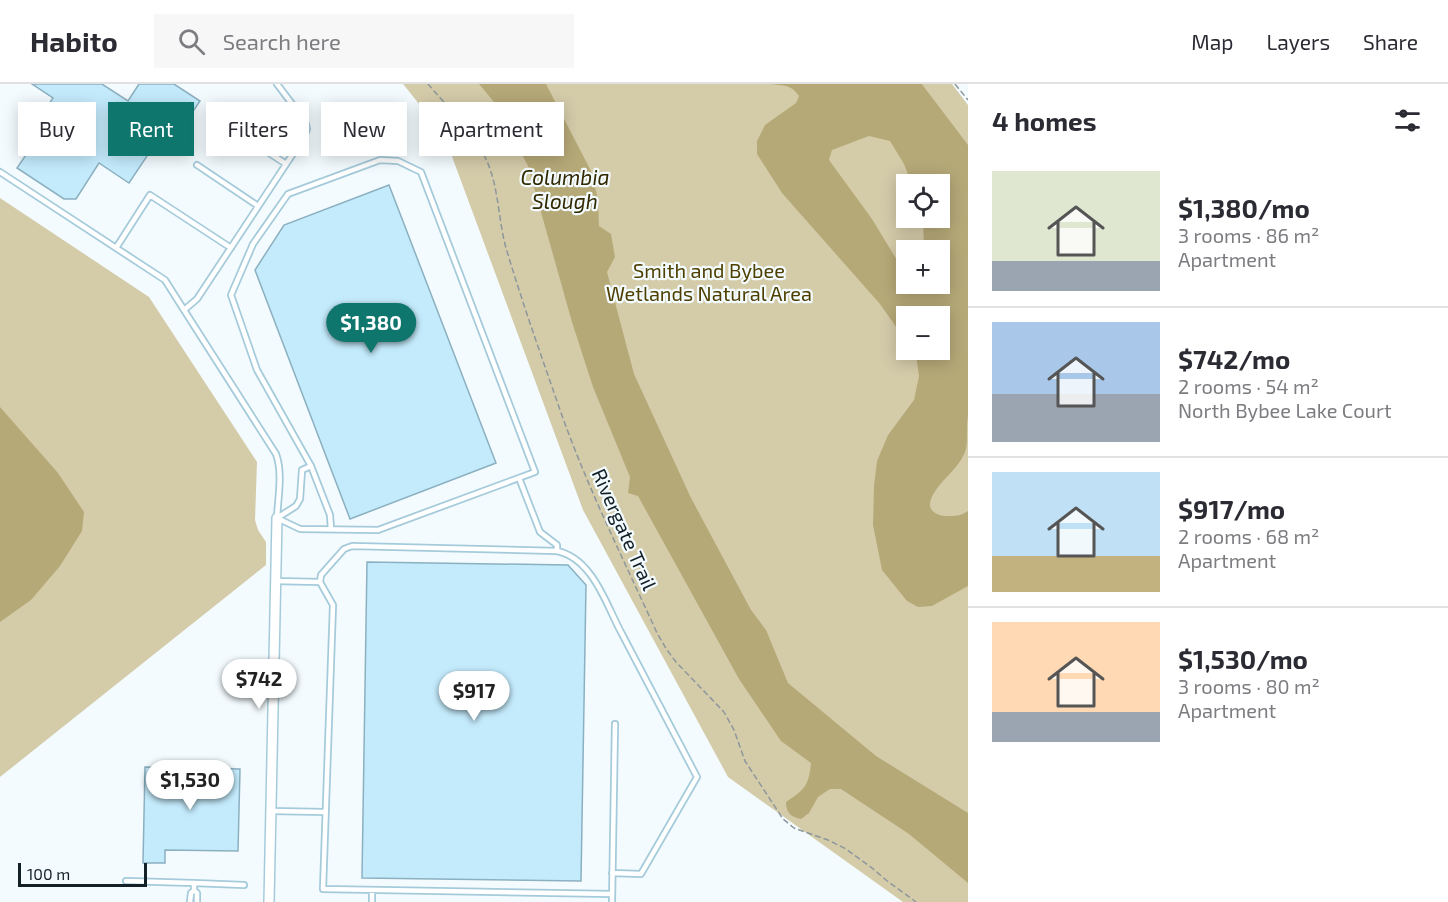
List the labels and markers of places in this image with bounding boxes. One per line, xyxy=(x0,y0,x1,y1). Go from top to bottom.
pin: $1,380 xyxy=(322,303,420,354)
pin: $742 xyxy=(223,659,295,710)
pin: $917 xyxy=(438,671,510,722)
pin: $1,530 xyxy=(141,760,239,811)

